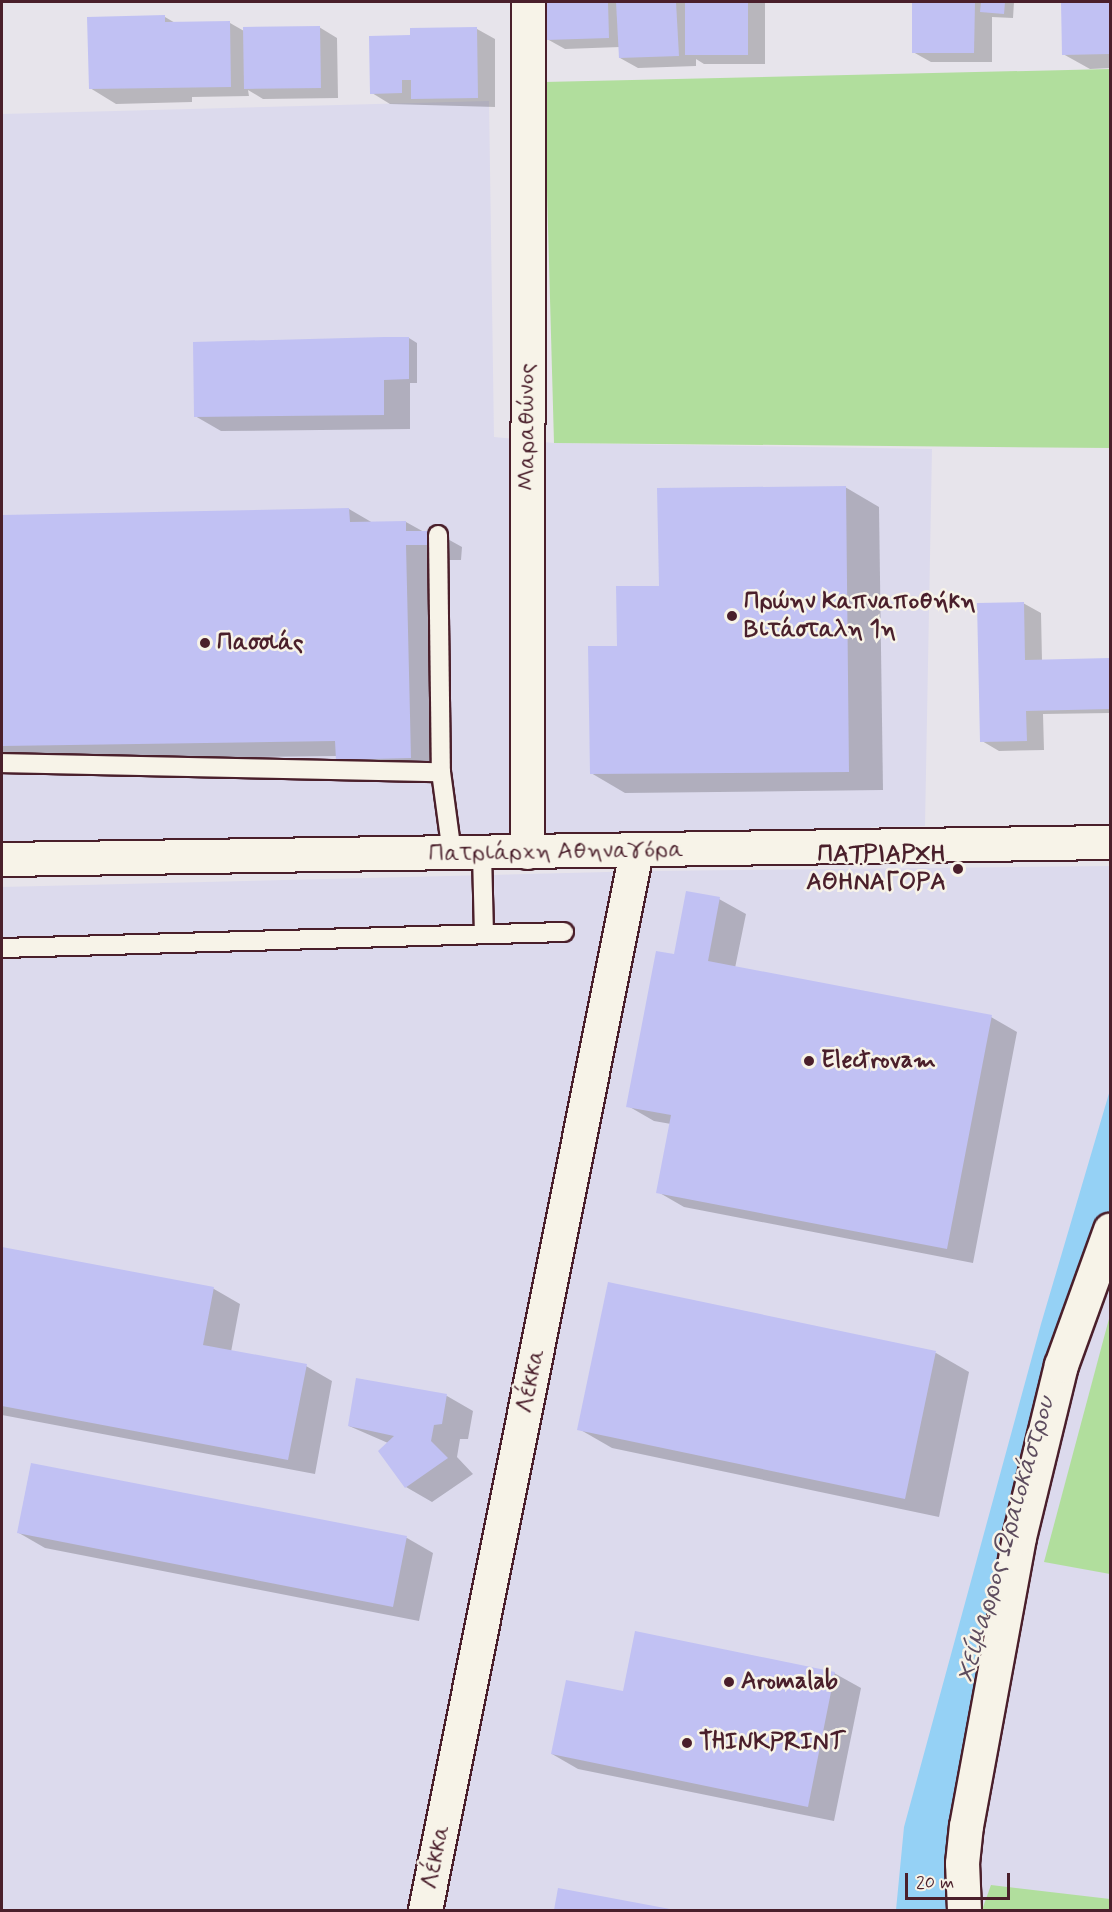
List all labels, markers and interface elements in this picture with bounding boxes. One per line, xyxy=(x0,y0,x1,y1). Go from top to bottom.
street label: Μαραθώνος xyxy=(513,363,541,491)
place label: Πρώην Καπναποθήκη Βιτάσταλη 1η xyxy=(744,588,976,644)
marker: Πρώην Καπναποθήκη Βιτάσταλη 1η xyxy=(725,609,739,623)
place label: Πασσιάς xyxy=(217,629,304,657)
marker: Πασσιάς xyxy=(198,636,212,650)
street label: Πατριάρχη Αθηναγόρα xyxy=(428,835,684,869)
place label: ΠΑΤΡΙΑΡΧΗ ΑΘΗΝΑΓΟΡΑ xyxy=(806,841,946,897)
marker: ΠΑΤΡΙΑΡΧΗ ΑΘΗΝΑΓΟΡΑ xyxy=(951,862,965,876)
place label: Electrovam xyxy=(821,1047,936,1075)
marker: Electrovam xyxy=(802,1054,816,1068)
street label: Λέκκα xyxy=(511,1346,551,1416)
water label: Χείμαρρος Ωραιοκάστρου xyxy=(951,1394,1063,1686)
place label: Aromalab xyxy=(741,1668,838,1696)
marker: Aromalab xyxy=(722,1675,736,1689)
place label: THINKPRINT xyxy=(699,1729,845,1757)
marker: THINKPRINT xyxy=(680,1736,694,1750)
street label: Λέκκα xyxy=(416,1822,456,1892)
scale bar xyxy=(908,1861,1013,1899)
text: 20 m xyxy=(916,1871,954,1895)

